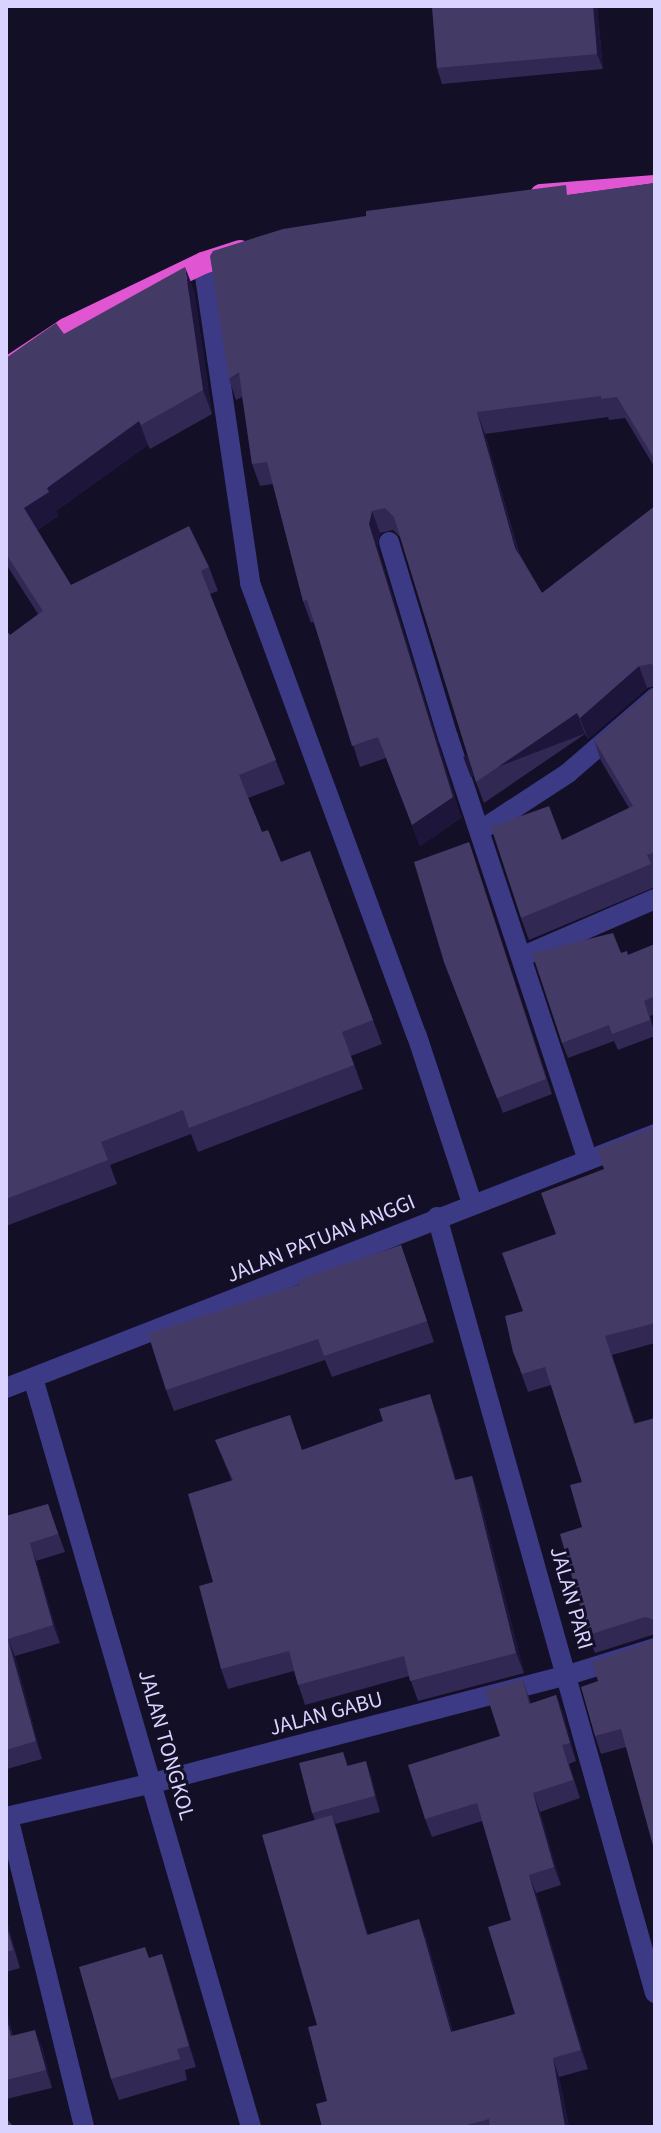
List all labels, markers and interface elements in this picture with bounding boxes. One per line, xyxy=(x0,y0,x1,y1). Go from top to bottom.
street label: JALAN PATUAN ANGGI xyxy=(223,1189,419,1289)
street label: JALAN PARI xyxy=(544,1544,598,1652)
street label: JALAN TONGKOL xyxy=(132,1667,200,1823)
street label: JALAN GABU xyxy=(266,1686,386,1742)

